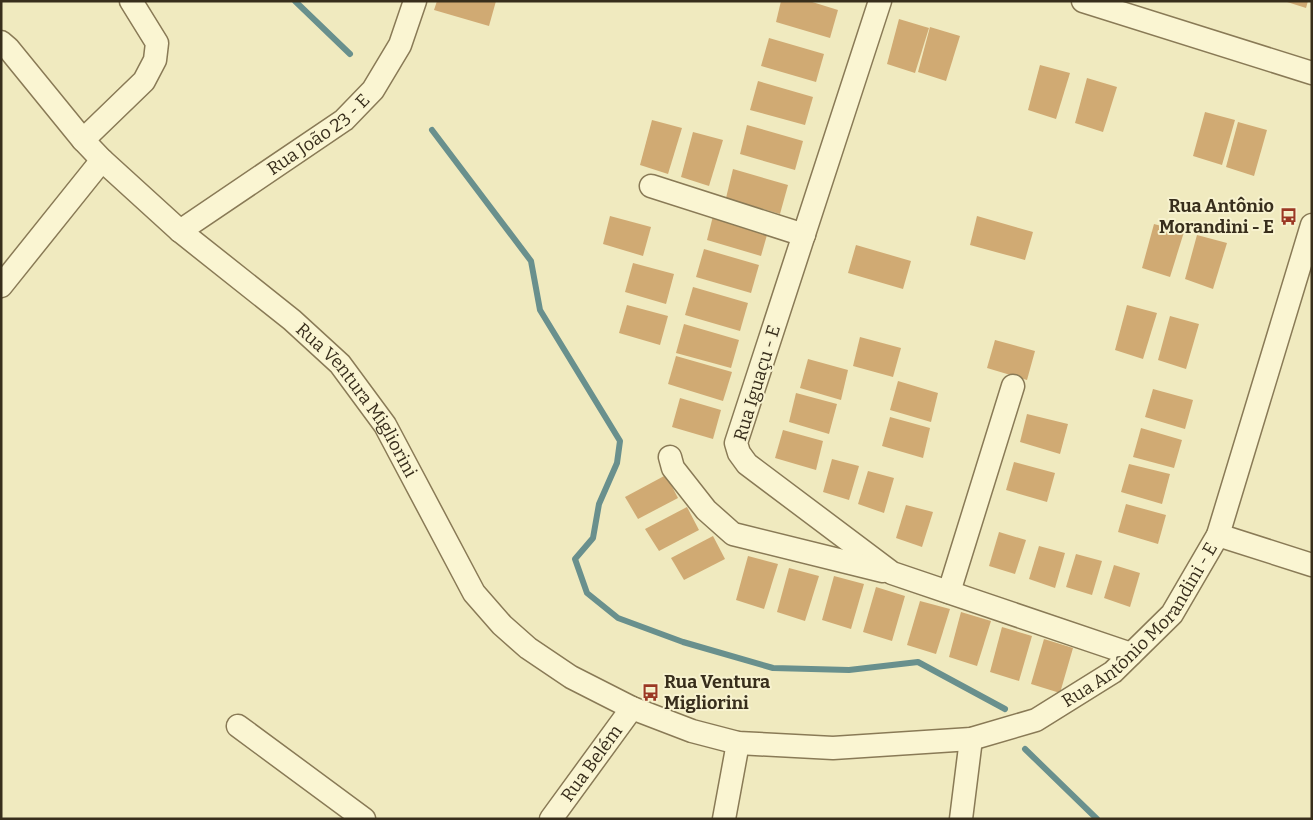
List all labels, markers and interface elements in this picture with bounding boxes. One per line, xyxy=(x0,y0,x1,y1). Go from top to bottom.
street label: Rua João 23 - E xyxy=(263,89,374,180)
place label: Rua Antônio Morandini - E xyxy=(1159,195,1274,238)
bus stop icon: Rua Antônio Morandini - E xyxy=(1278,206,1298,226)
street label: Rua Ventura Migliorini xyxy=(291,318,422,481)
street label: Rua Iguaçu - E xyxy=(729,322,785,444)
street label: Rua Antônio Morandini - E xyxy=(1058,539,1222,712)
place label: Rua Ventura Migliorini xyxy=(664,671,770,714)
bus stop icon: Rua Ventura Migliorini xyxy=(640,682,660,702)
street label: Rua Belém xyxy=(556,721,627,806)

